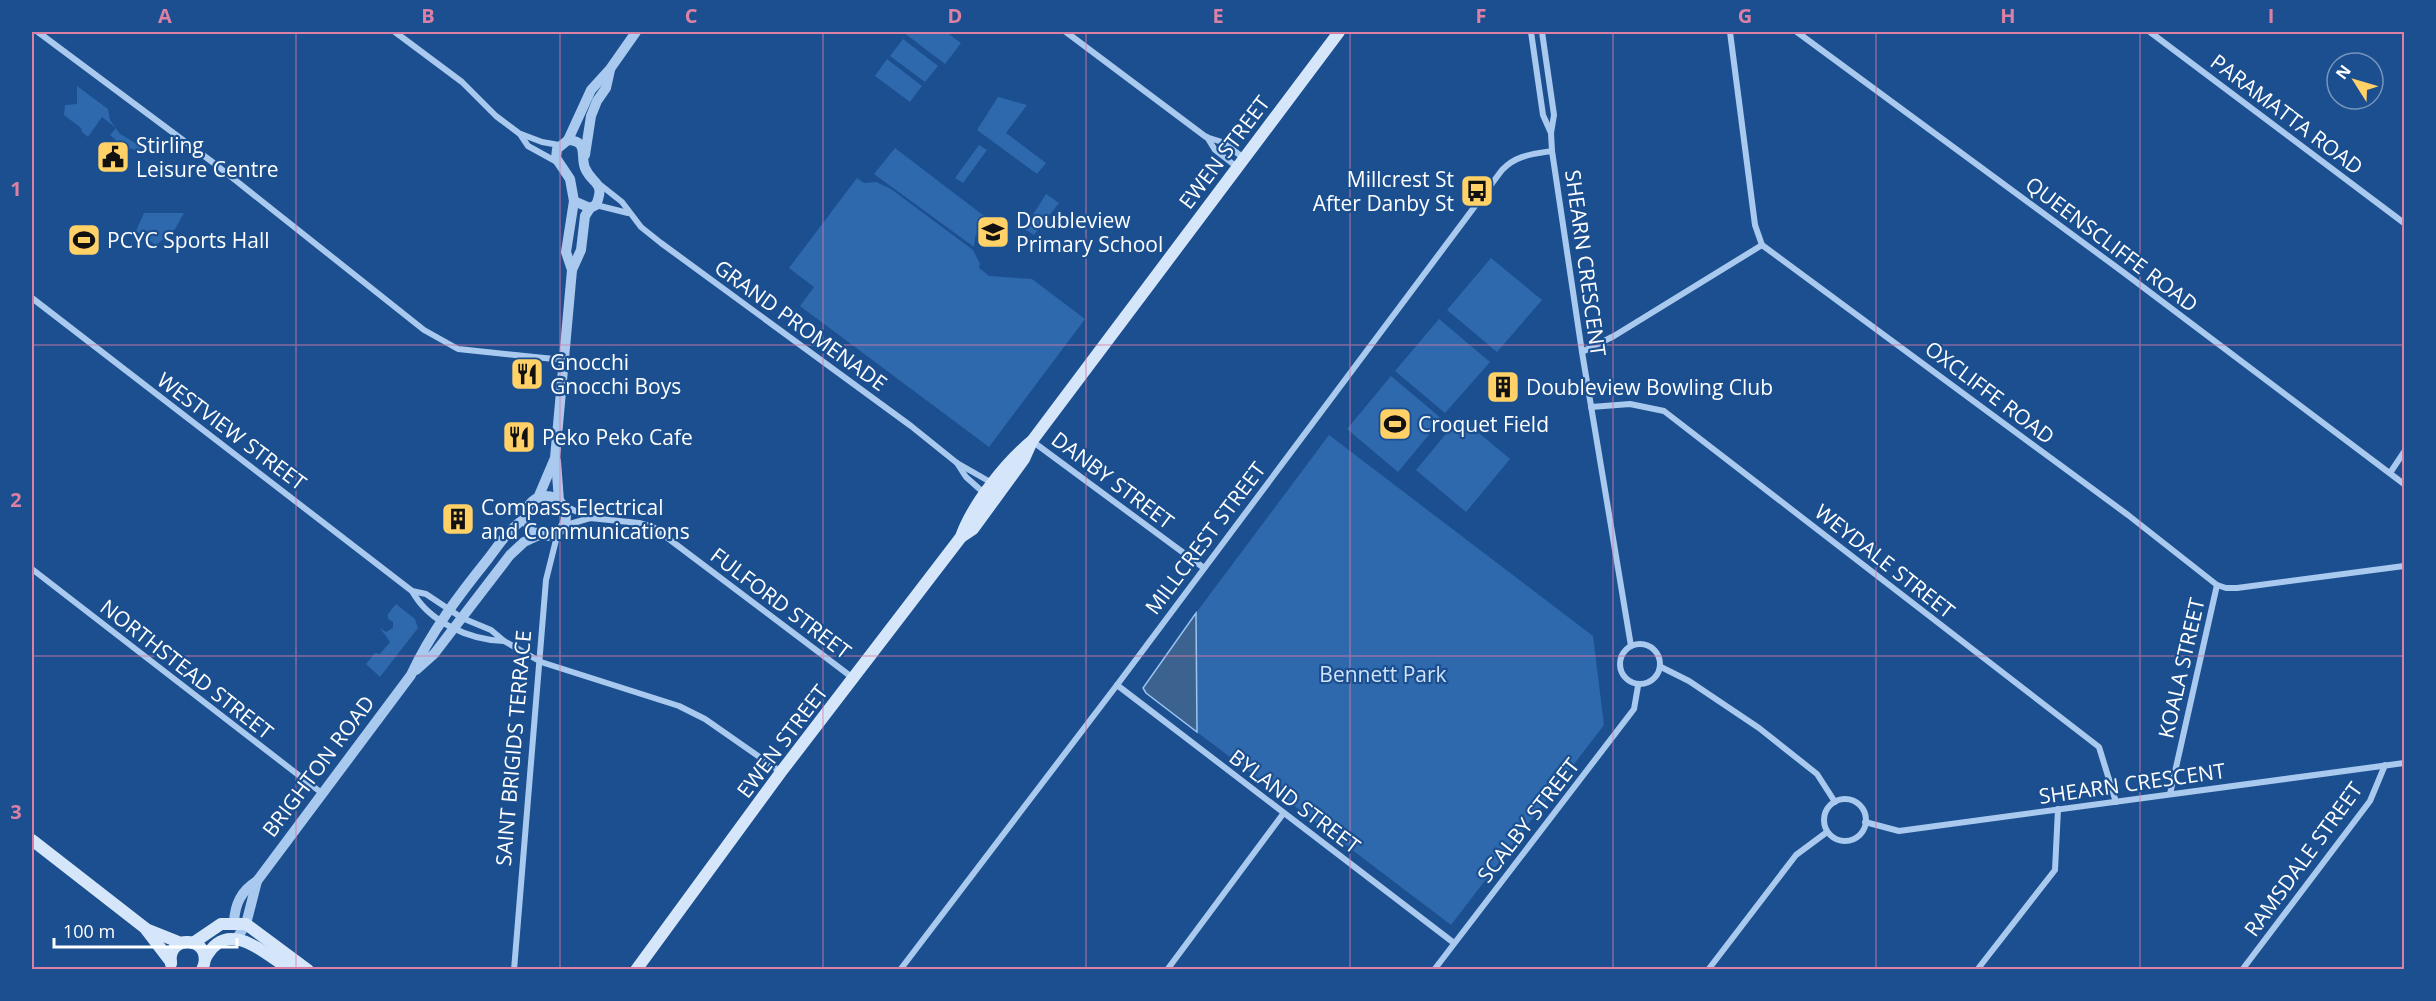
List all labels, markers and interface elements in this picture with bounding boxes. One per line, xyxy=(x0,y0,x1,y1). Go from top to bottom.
text: A xyxy=(158,2,172,29)
text: B xyxy=(421,2,435,29)
text: C xyxy=(685,2,698,29)
text: D xyxy=(948,2,962,29)
text: E xyxy=(1212,2,1224,29)
text: F xyxy=(1476,2,1486,29)
text: G xyxy=(1738,2,1752,29)
text: H xyxy=(2000,2,2016,29)
text: I xyxy=(2268,2,2274,29)
street label: PARAMATTA ROAD xyxy=(2205,47,2369,181)
north arrow xyxy=(2325,51,2385,111)
text: N xyxy=(2330,60,2356,84)
street label: EWEN STREET xyxy=(1172,89,1276,214)
place label: Stirling Leisure Centre xyxy=(136,131,279,183)
public building icon: Stirling Leisure Centre xyxy=(95,139,131,175)
place label: Millcrest St After Danby St xyxy=(1313,165,1454,217)
street label: SHEARN CRESCENT xyxy=(1559,168,1613,358)
street label: QUEENSCLIFFE ROAD xyxy=(2020,170,2204,318)
bus stop icon: Millcrest St After Danby St xyxy=(1459,173,1495,209)
text: 1 xyxy=(10,175,22,202)
place label: Doubleview Primary School xyxy=(1016,206,1163,258)
school or university icon: Doubleview Primary School xyxy=(975,214,1011,250)
sports icon: PCYC Sports Hall xyxy=(66,222,102,258)
place label: PCYC Sports Hall xyxy=(107,226,270,254)
street label: GRAND PROMENADE xyxy=(709,253,893,397)
street label: OXCLIFFE ROAD xyxy=(1920,334,2060,450)
place label: Gnocchi Gnocchi Boys xyxy=(550,348,681,400)
restaurant icon: Gnocchi Gnocchi Boys xyxy=(509,356,545,392)
street label: WESTVIEW STREET xyxy=(152,366,313,497)
building icon: Doubleview Bowling Club xyxy=(1485,369,1521,405)
place label: Doubleview Bowling Club xyxy=(1526,373,1773,401)
sports icon: Croquet Field xyxy=(1377,406,1413,442)
place label: Croquet Field xyxy=(1418,410,1549,438)
restaurant icon: Peko Peko Cafe xyxy=(501,419,537,455)
place label: Peko Peko Cafe xyxy=(542,423,693,451)
street label: DANBY STREET xyxy=(1046,425,1180,535)
street label: MILLCREST STREET xyxy=(1138,456,1272,620)
text: 2 xyxy=(10,486,22,513)
place label: Compass Electrical and Communications xyxy=(481,493,690,545)
street label: WEYDALE STREET xyxy=(1809,498,1961,625)
building icon: Compass Electrical and Communications xyxy=(440,501,476,537)
street label: FULFORD STREET xyxy=(705,541,857,665)
street label: NORTHSTEAD STREET xyxy=(95,593,279,746)
street label: KOALA STREET xyxy=(2151,595,2211,741)
street label: SAINT BRIGIDS TERRACE xyxy=(489,629,537,867)
park label: Bennett Park xyxy=(1319,660,1447,688)
street label: EWEN STREET xyxy=(730,678,834,803)
street label: BRIGHTON ROAD xyxy=(256,690,380,842)
street label: BYLAND STREET xyxy=(1224,743,1366,860)
street label: SCALBY STREET xyxy=(1471,752,1586,888)
street label: SHEARN CRESCENT xyxy=(2037,756,2227,810)
street label: RAMSDALE STREET xyxy=(2238,776,2369,942)
text: 3 xyxy=(10,798,22,825)
scale bar xyxy=(54,911,237,949)
text: 100 m xyxy=(63,919,115,943)

